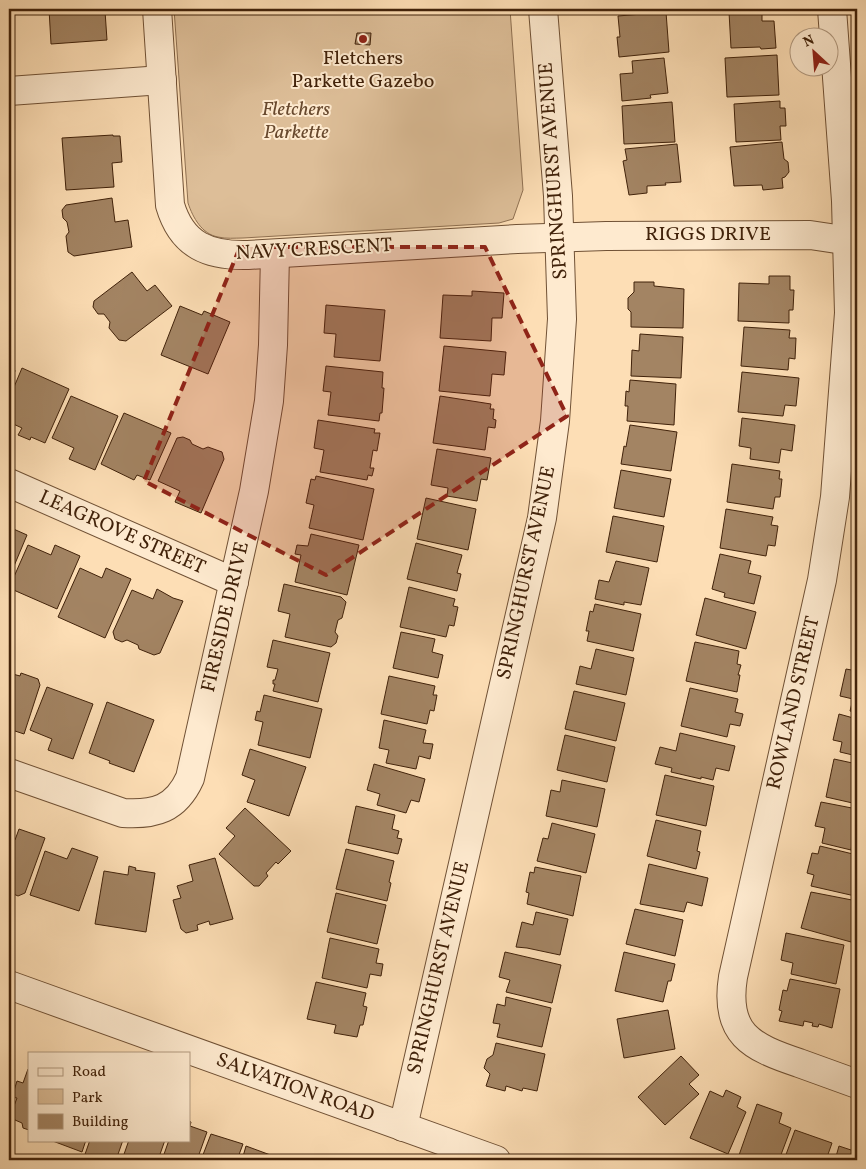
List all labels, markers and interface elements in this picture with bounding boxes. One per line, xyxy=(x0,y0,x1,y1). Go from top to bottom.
north arrow xyxy=(788,28,838,78)
text: N xyxy=(800,31,818,52)
marker: Fletchers Parkette Gazebo xyxy=(357,33,369,45)
place label: Fletchers Parkette Gazebo xyxy=(292,45,434,96)
street label: SPRINGHURST AVENUE xyxy=(532,61,576,281)
park label: Fletchers Parkette xyxy=(262,96,331,147)
street label: RIGGS DRIVE xyxy=(645,221,771,249)
street label: NAVY CRESCENT xyxy=(235,232,393,268)
street label: SPRINGHURST AVENUE xyxy=(491,464,563,682)
street label: LEAGROVE STREET xyxy=(34,484,210,582)
street label: FIRESIDE DRIVE xyxy=(195,539,257,695)
street label: ROWLAND STREET xyxy=(760,613,828,793)
street label: SPRINGHURST AVENUE xyxy=(401,859,477,1077)
street label: SALVATION ROAD xyxy=(212,1046,378,1130)
legend xyxy=(28,1052,190,1142)
text: Road xyxy=(72,1062,106,1083)
text: Park xyxy=(72,1088,103,1109)
text: Building xyxy=(72,1112,129,1133)

